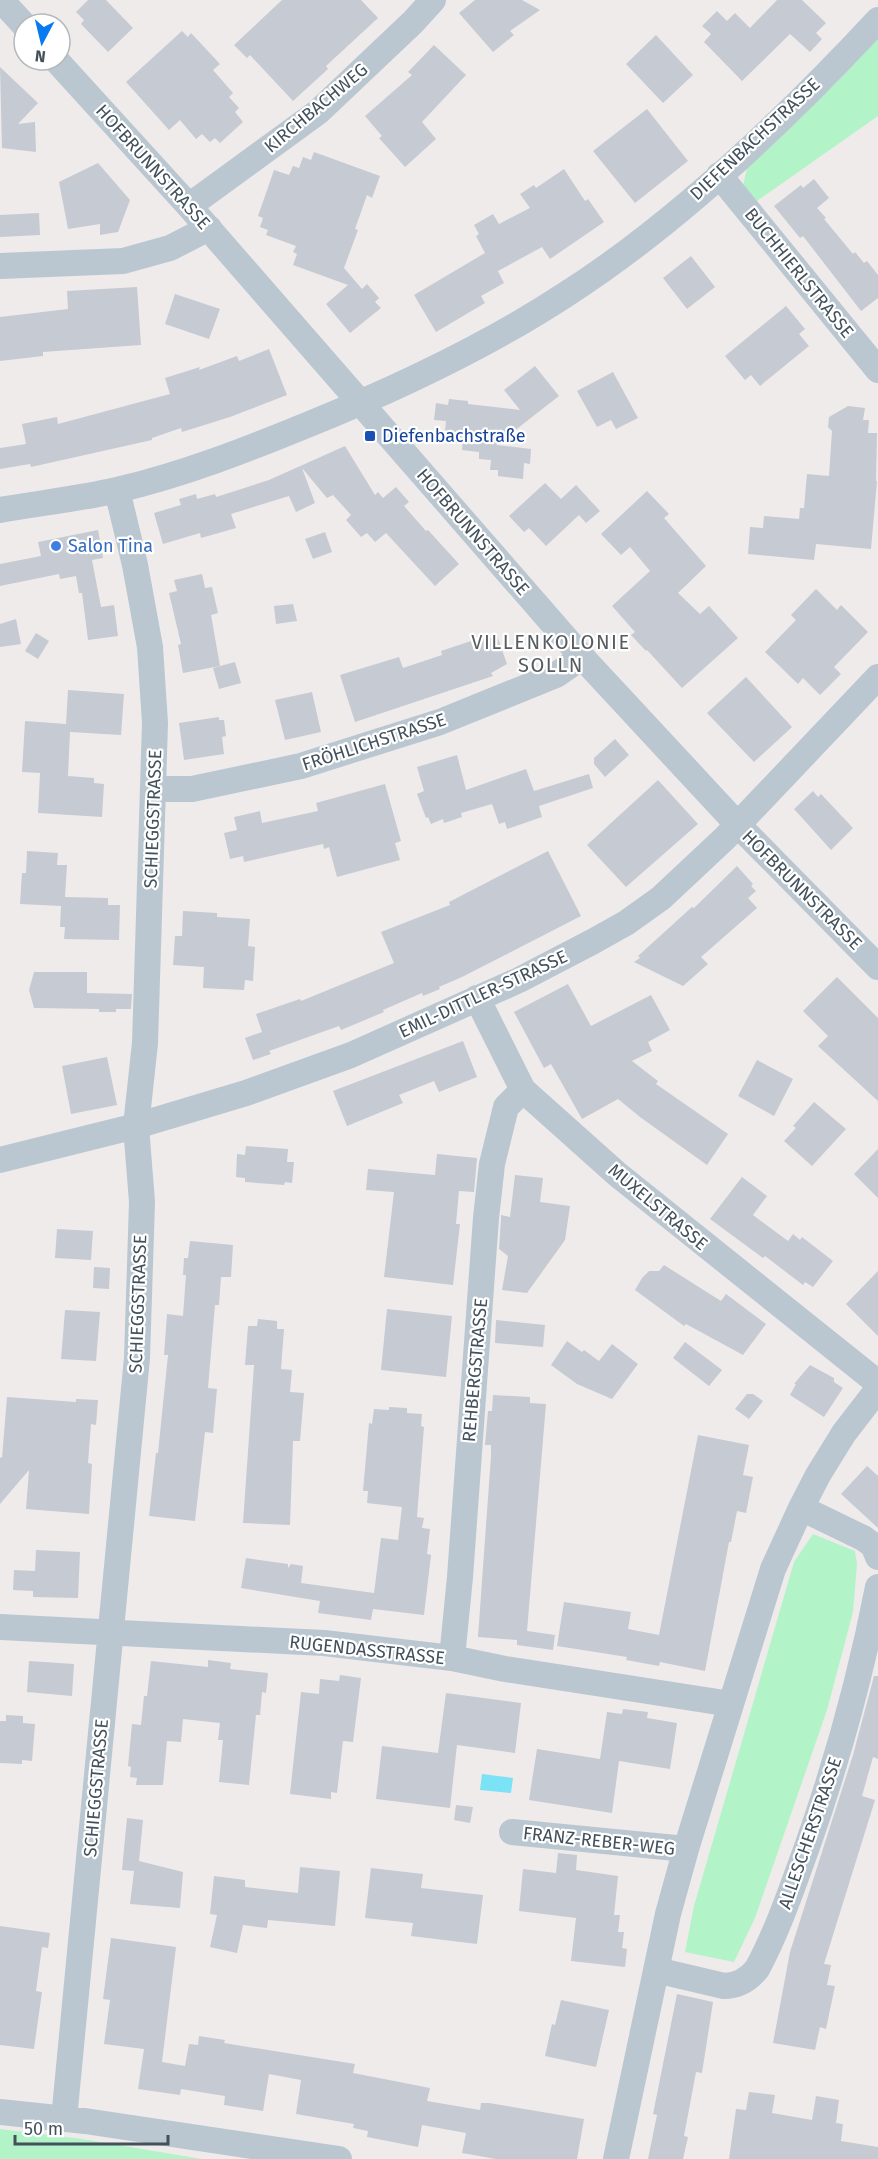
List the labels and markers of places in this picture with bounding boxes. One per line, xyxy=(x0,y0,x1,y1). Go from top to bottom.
place label: Diefenbachstraße xyxy=(382,425,526,447)
marker: Diefenbachstraße xyxy=(363,429,377,443)
place label: Salon Tina xyxy=(68,535,153,557)
marker: Salon Tina xyxy=(49,539,63,553)

